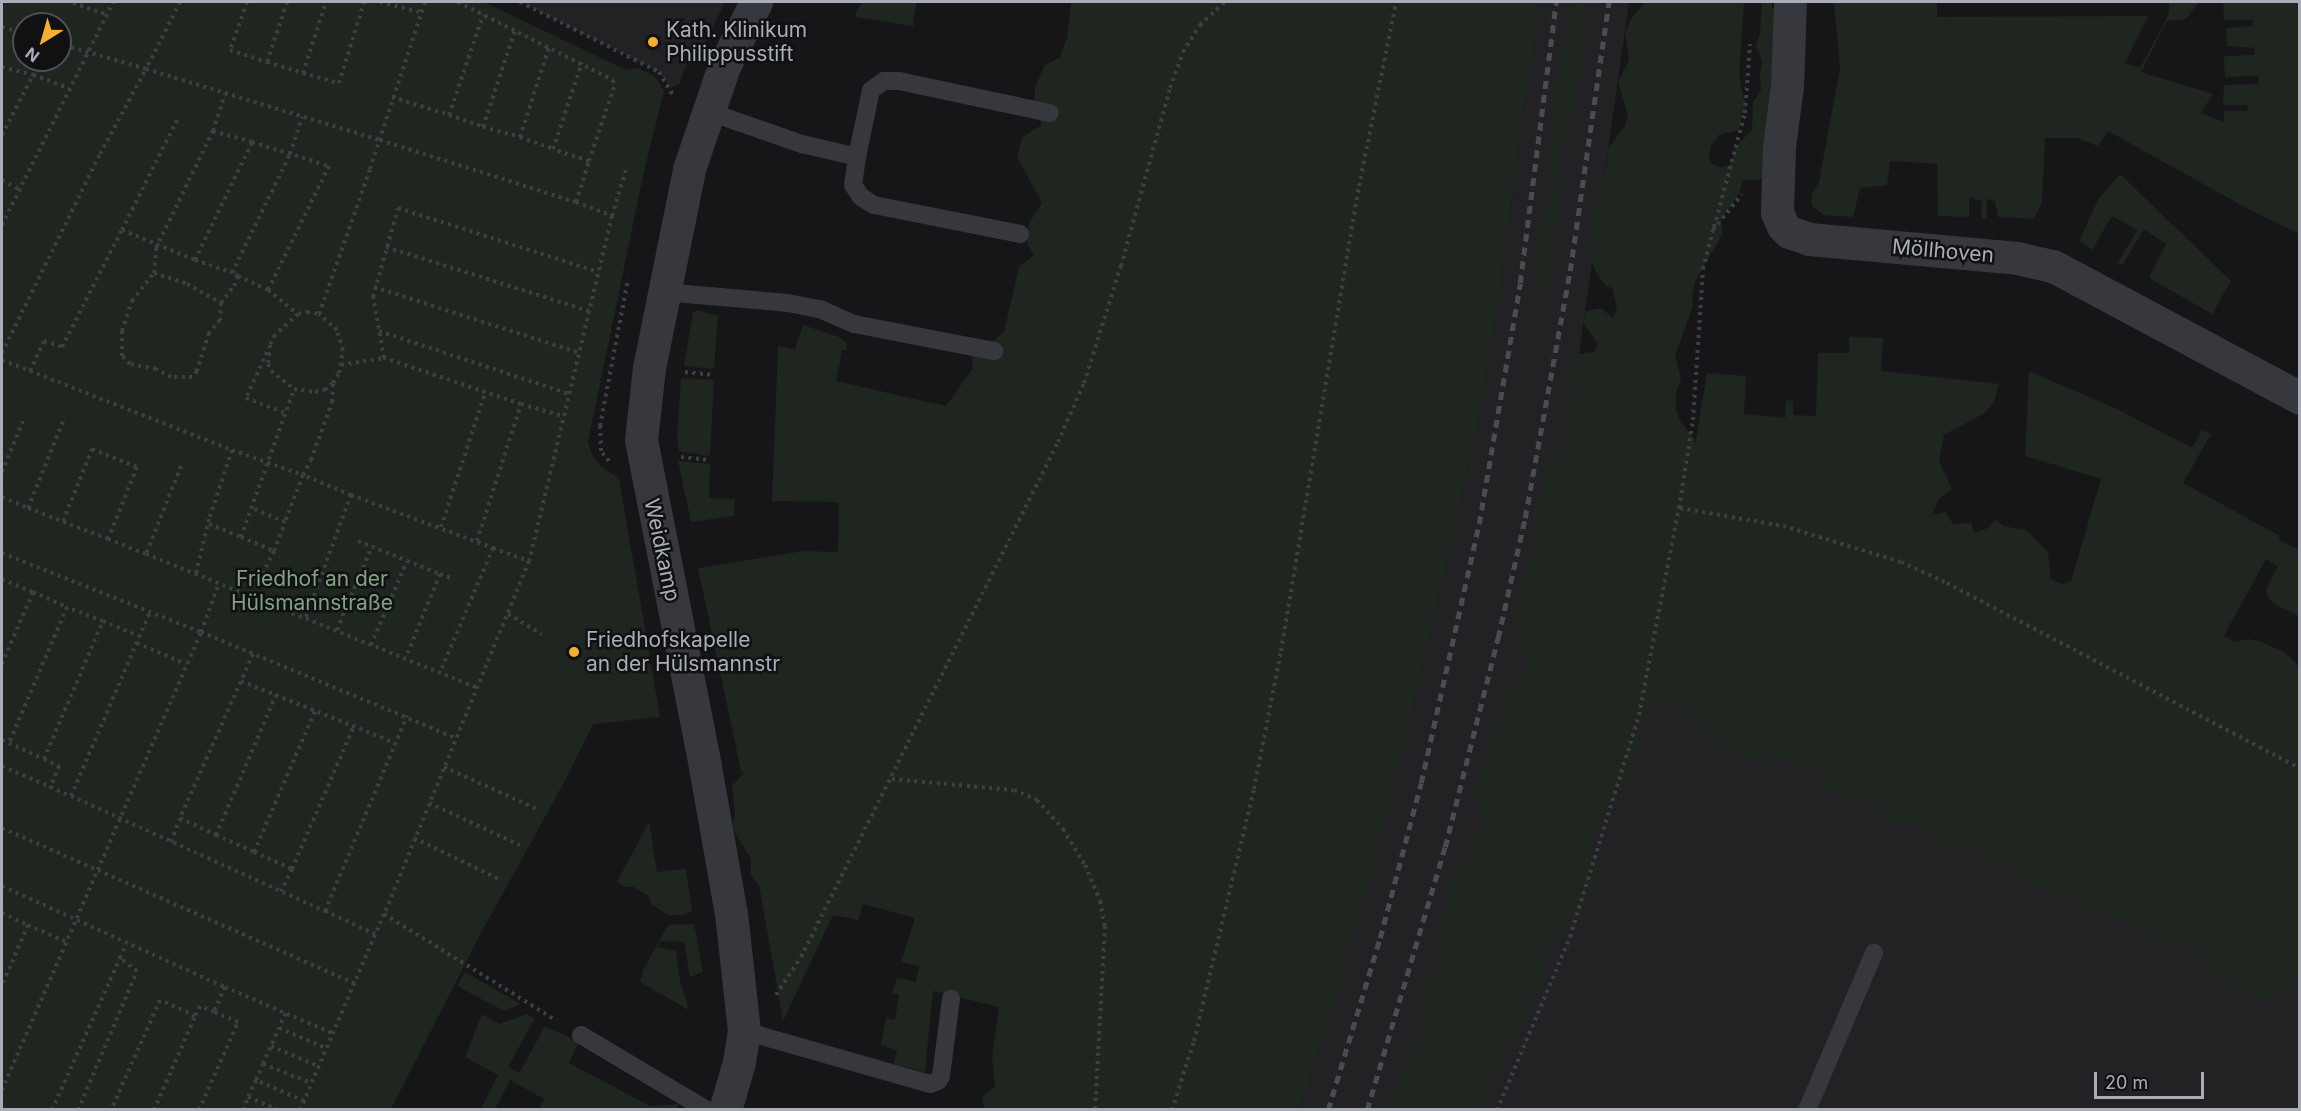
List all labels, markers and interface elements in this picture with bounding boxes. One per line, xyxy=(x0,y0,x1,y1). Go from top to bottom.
north arrow xyxy=(12,12,72,72)
place label: Kath. Klinikum Philippusstift xyxy=(666,17,807,67)
marker: Kath. Klinikum Philippusstift xyxy=(644,33,662,51)
text: N xyxy=(21,43,43,66)
street label: Möllhoven xyxy=(1891,234,1995,268)
street label: Weidkamp xyxy=(639,496,685,604)
park label: Friedhof an der Hülsmannstraße xyxy=(231,566,393,616)
place label: Friedhofskapelle an der Hülsmannstr xyxy=(586,627,780,677)
marker: Friedhofskapelle an der Hülsmannstr xyxy=(567,645,581,659)
scale bar xyxy=(2097,1060,2206,1098)
text: 20 m xyxy=(2105,1072,2148,1093)

